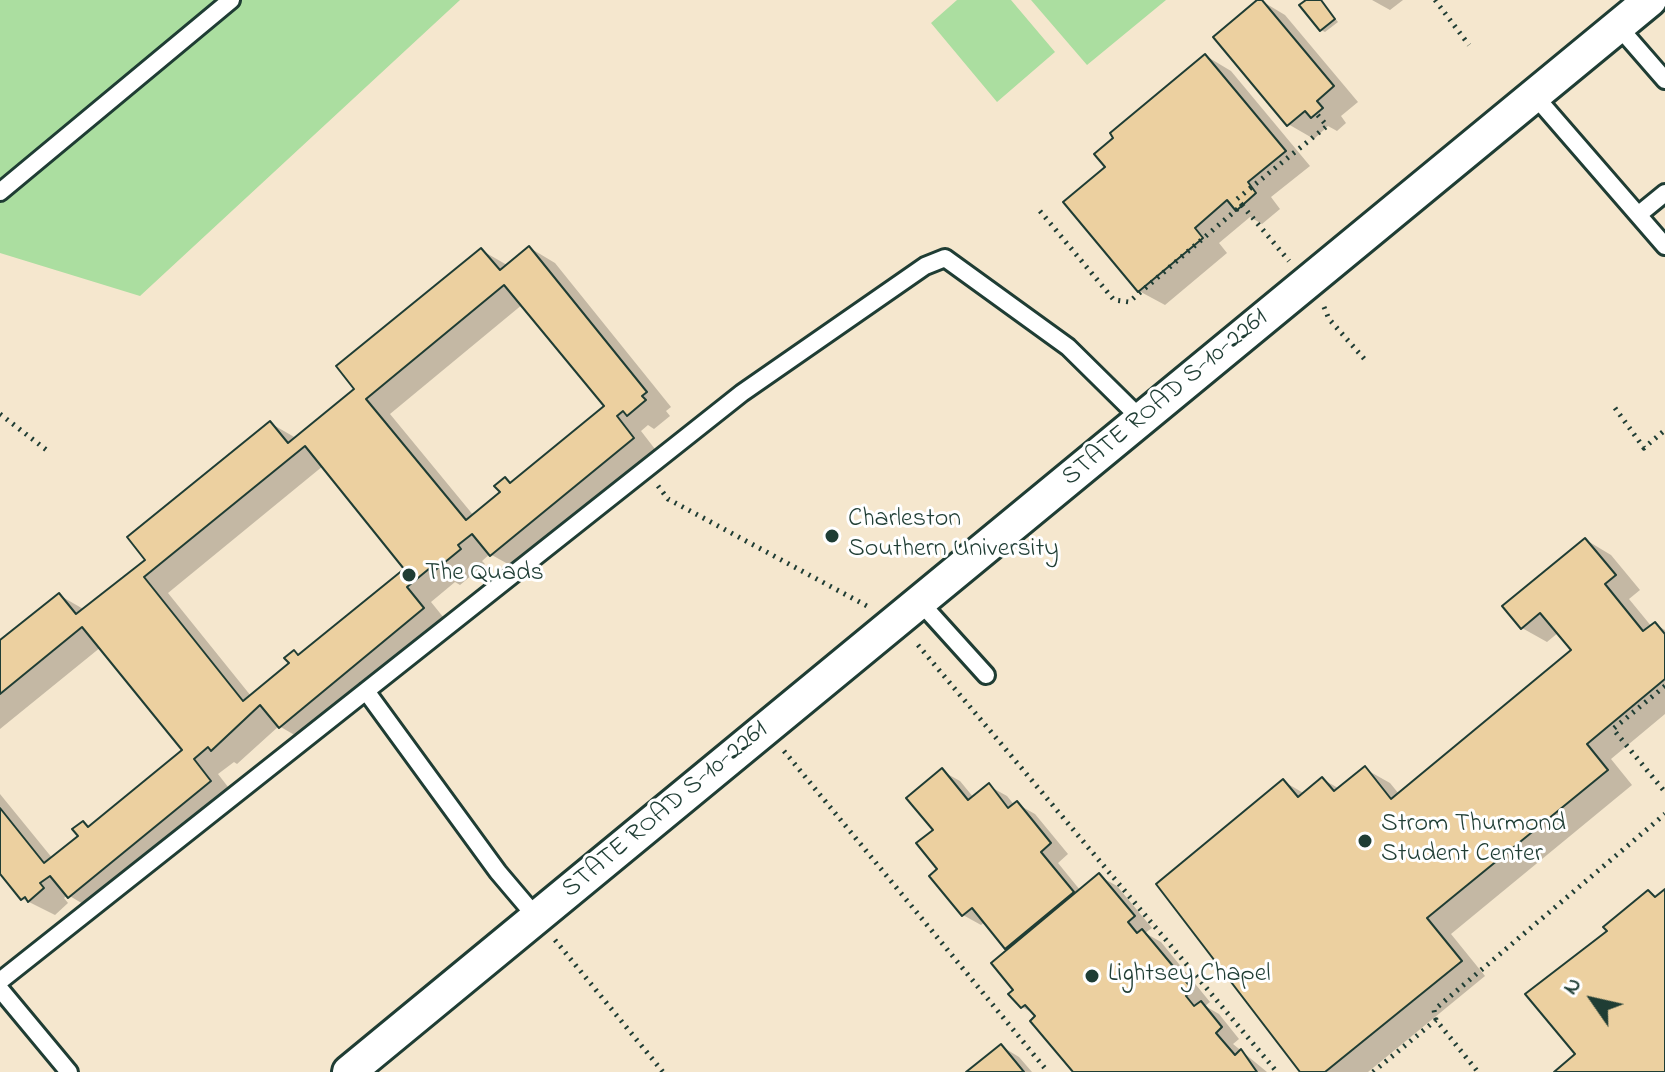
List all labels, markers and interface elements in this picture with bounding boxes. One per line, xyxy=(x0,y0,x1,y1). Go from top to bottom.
street label: STATE ROAD S-10-2261 xyxy=(1057,304,1275,494)
place label: Charleston Southern University xyxy=(848,505,1059,566)
marker: Charleston Southern University xyxy=(823,527,841,545)
place label: The Quads xyxy=(425,559,544,591)
marker: The Quads xyxy=(400,566,418,584)
street label: STATE ROAD S-10-2261 xyxy=(557,716,775,906)
place label: Strom Thurmond Student Center xyxy=(1381,810,1566,872)
marker: Strom Thurmond Student Center xyxy=(1356,832,1374,850)
place label: Lightsey Chapel xyxy=(1108,960,1271,992)
north arrow xyxy=(1553,960,1633,1040)
marker: Lightsey Chapel xyxy=(1083,967,1101,985)
text: N xyxy=(1556,971,1591,1002)

